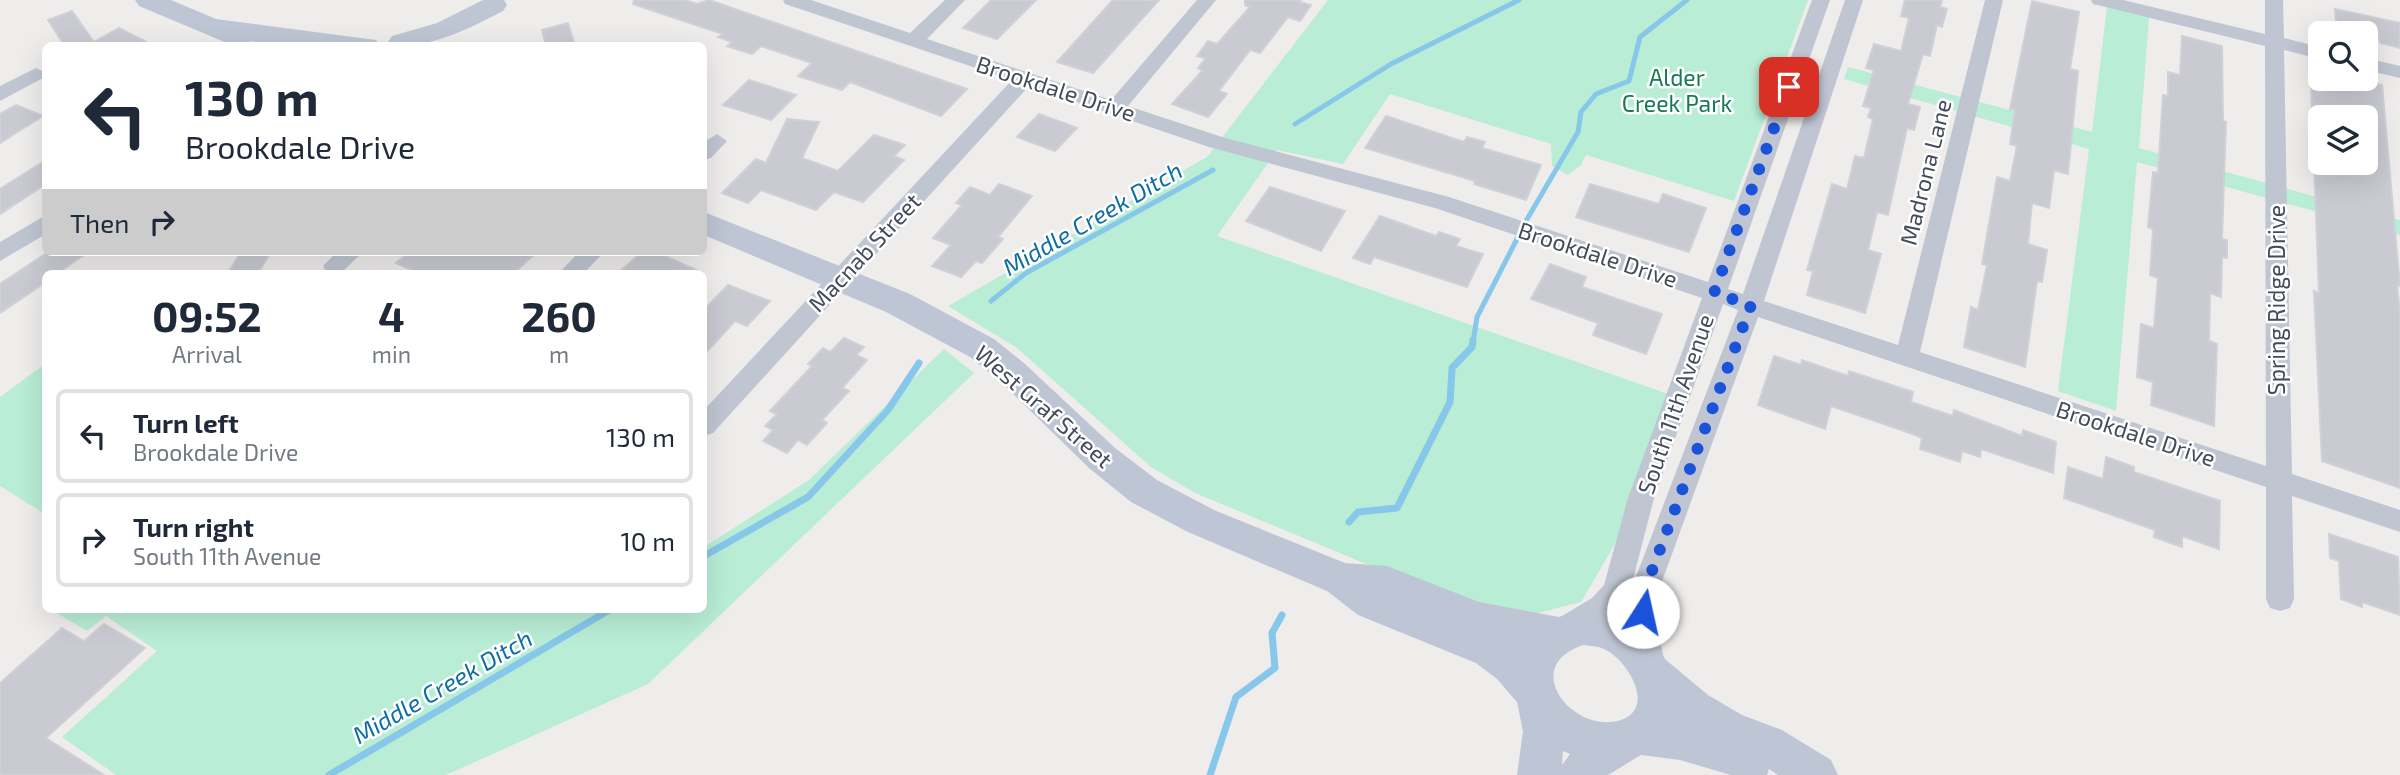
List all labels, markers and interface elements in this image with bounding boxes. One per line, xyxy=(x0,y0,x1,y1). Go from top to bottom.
map controls xyxy=(2308,21,2378,175)
button: search xyxy=(2308,21,2378,91)
street label: Brookdale Drive xyxy=(973,49,1139,127)
pin xyxy=(1759,57,1819,117)
park label: Alder Creek Park xyxy=(1622,63,1732,117)
text: 130 m xyxy=(185,67,319,126)
icon: arrive xyxy=(1770,68,1808,106)
icon: left xyxy=(70,70,161,161)
street label: Madrona Lane xyxy=(1893,96,1957,248)
button: layers xyxy=(2308,105,2378,175)
text: Brookdale Drive xyxy=(185,127,415,165)
water label: Middle Creek Ditch xyxy=(997,155,1187,281)
street label: Macnab Street xyxy=(802,187,926,317)
icon: right xyxy=(143,203,181,241)
street label: Spring Ridge Drive xyxy=(2262,205,2290,395)
text: Then xyxy=(70,207,129,238)
street label: Brookdale Drive xyxy=(1515,215,1681,293)
text: 09:52 xyxy=(152,290,262,340)
text: 4 xyxy=(378,290,405,340)
text: 260 xyxy=(521,290,597,340)
street label: South 11th Avenue xyxy=(1631,310,1719,498)
street label: West Graf Street xyxy=(970,339,1119,473)
text: Arrival xyxy=(172,340,242,368)
text: min xyxy=(372,340,411,368)
text: m xyxy=(549,340,569,368)
street label: Brookdale Drive xyxy=(2053,394,2219,472)
text: Turn left xyxy=(133,407,239,438)
icon: left xyxy=(74,417,112,455)
text: 130 m xyxy=(606,421,675,452)
text: Brookdale Drive xyxy=(133,438,298,466)
text: Turn right xyxy=(133,511,254,542)
icon: right xyxy=(74,521,112,559)
text: 10 m xyxy=(620,525,675,556)
text: South 11th Avenue xyxy=(133,542,321,570)
position arrow xyxy=(1606,575,1680,649)
water label: Middle Creek Ditch xyxy=(347,623,537,749)

